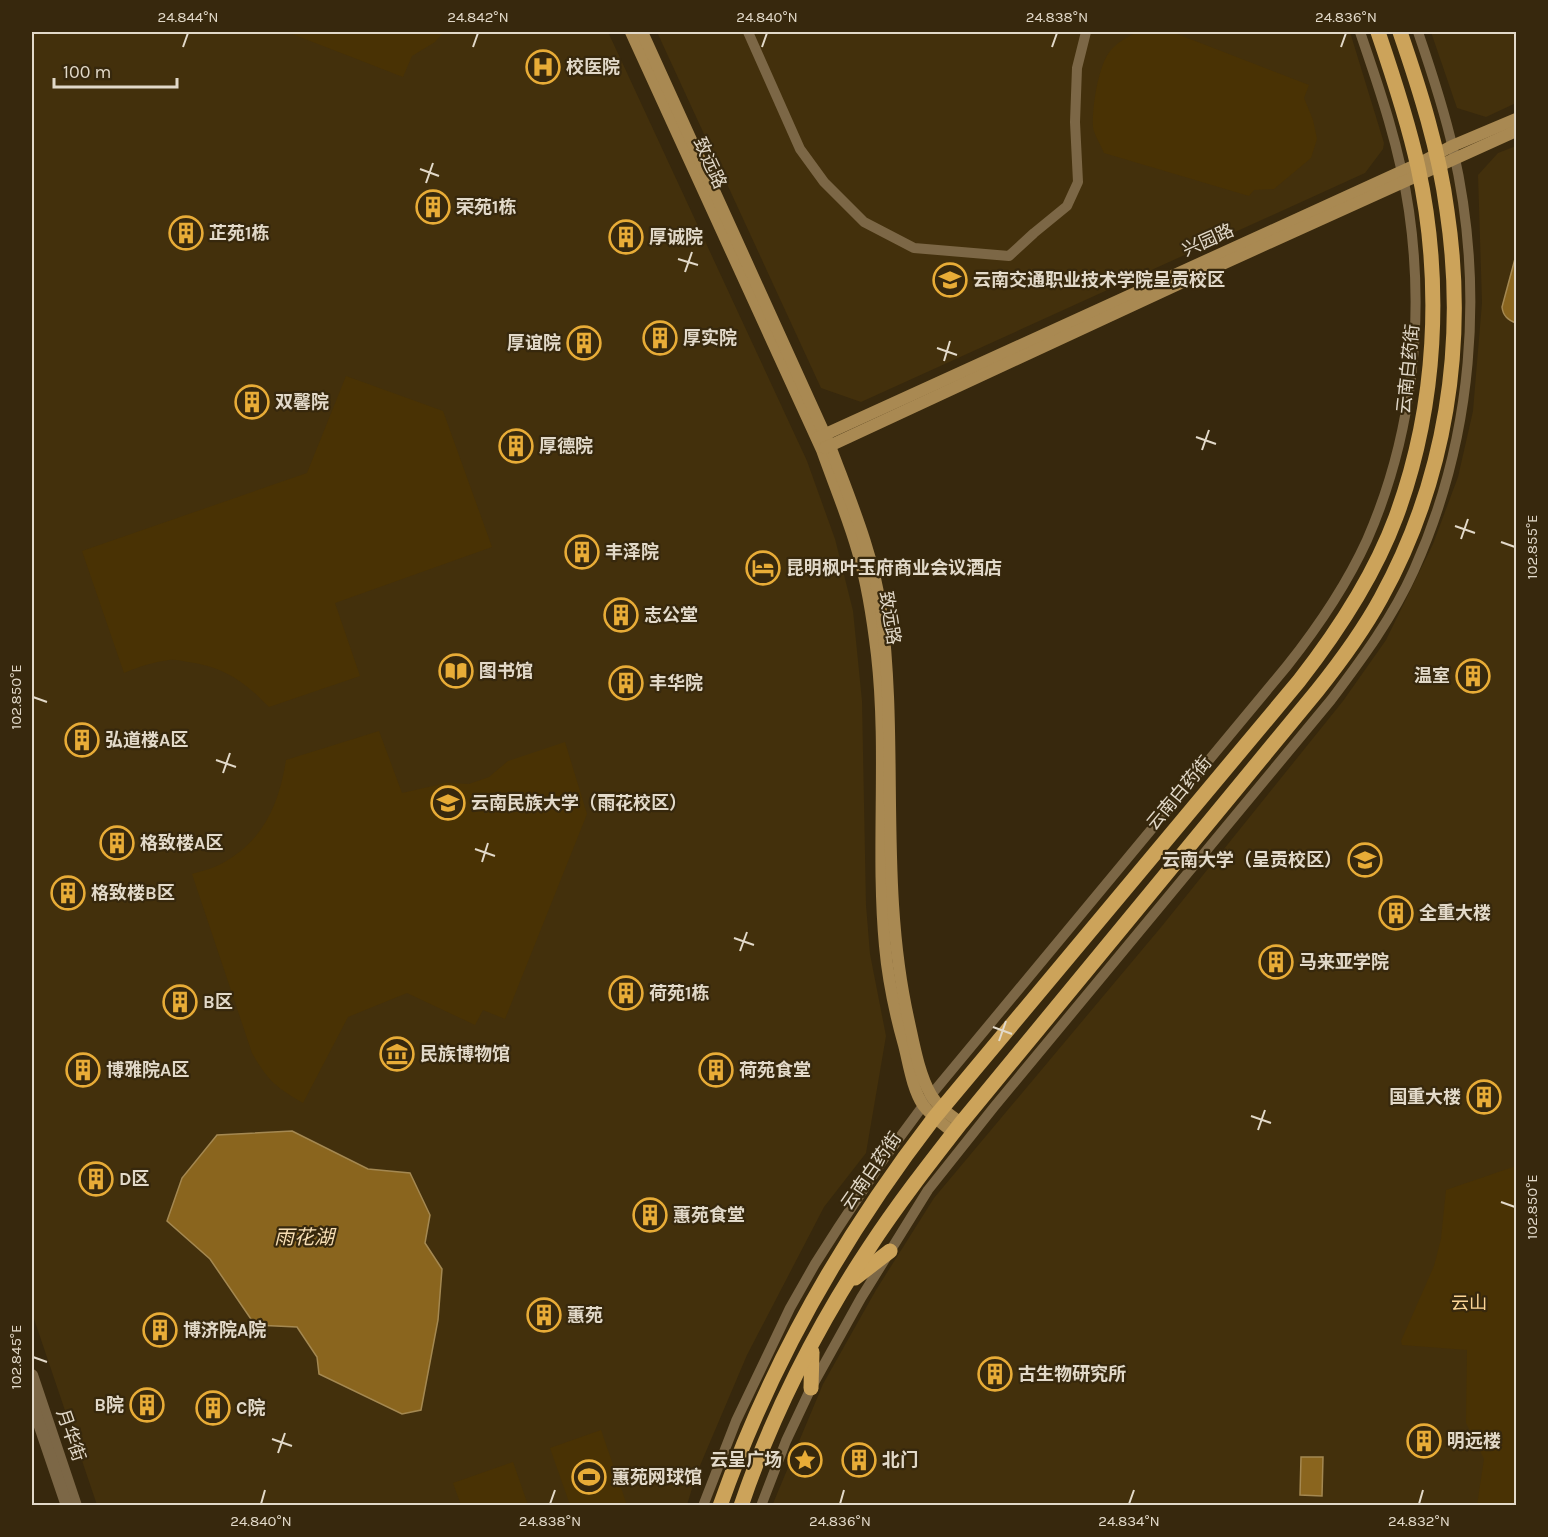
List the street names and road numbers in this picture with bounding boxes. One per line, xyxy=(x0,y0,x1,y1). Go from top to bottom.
street label: 致远路 xyxy=(689,134,731,192)
street label: 兴园路 xyxy=(1179,219,1237,261)
street label: 云南白药街 xyxy=(1392,323,1424,415)
street label: 致远路 xyxy=(875,590,905,646)
street label: 云南白药街 xyxy=(1142,751,1216,835)
street label: 云南白药街 xyxy=(836,1128,906,1214)
street label: 月华街 xyxy=(52,1406,90,1464)

